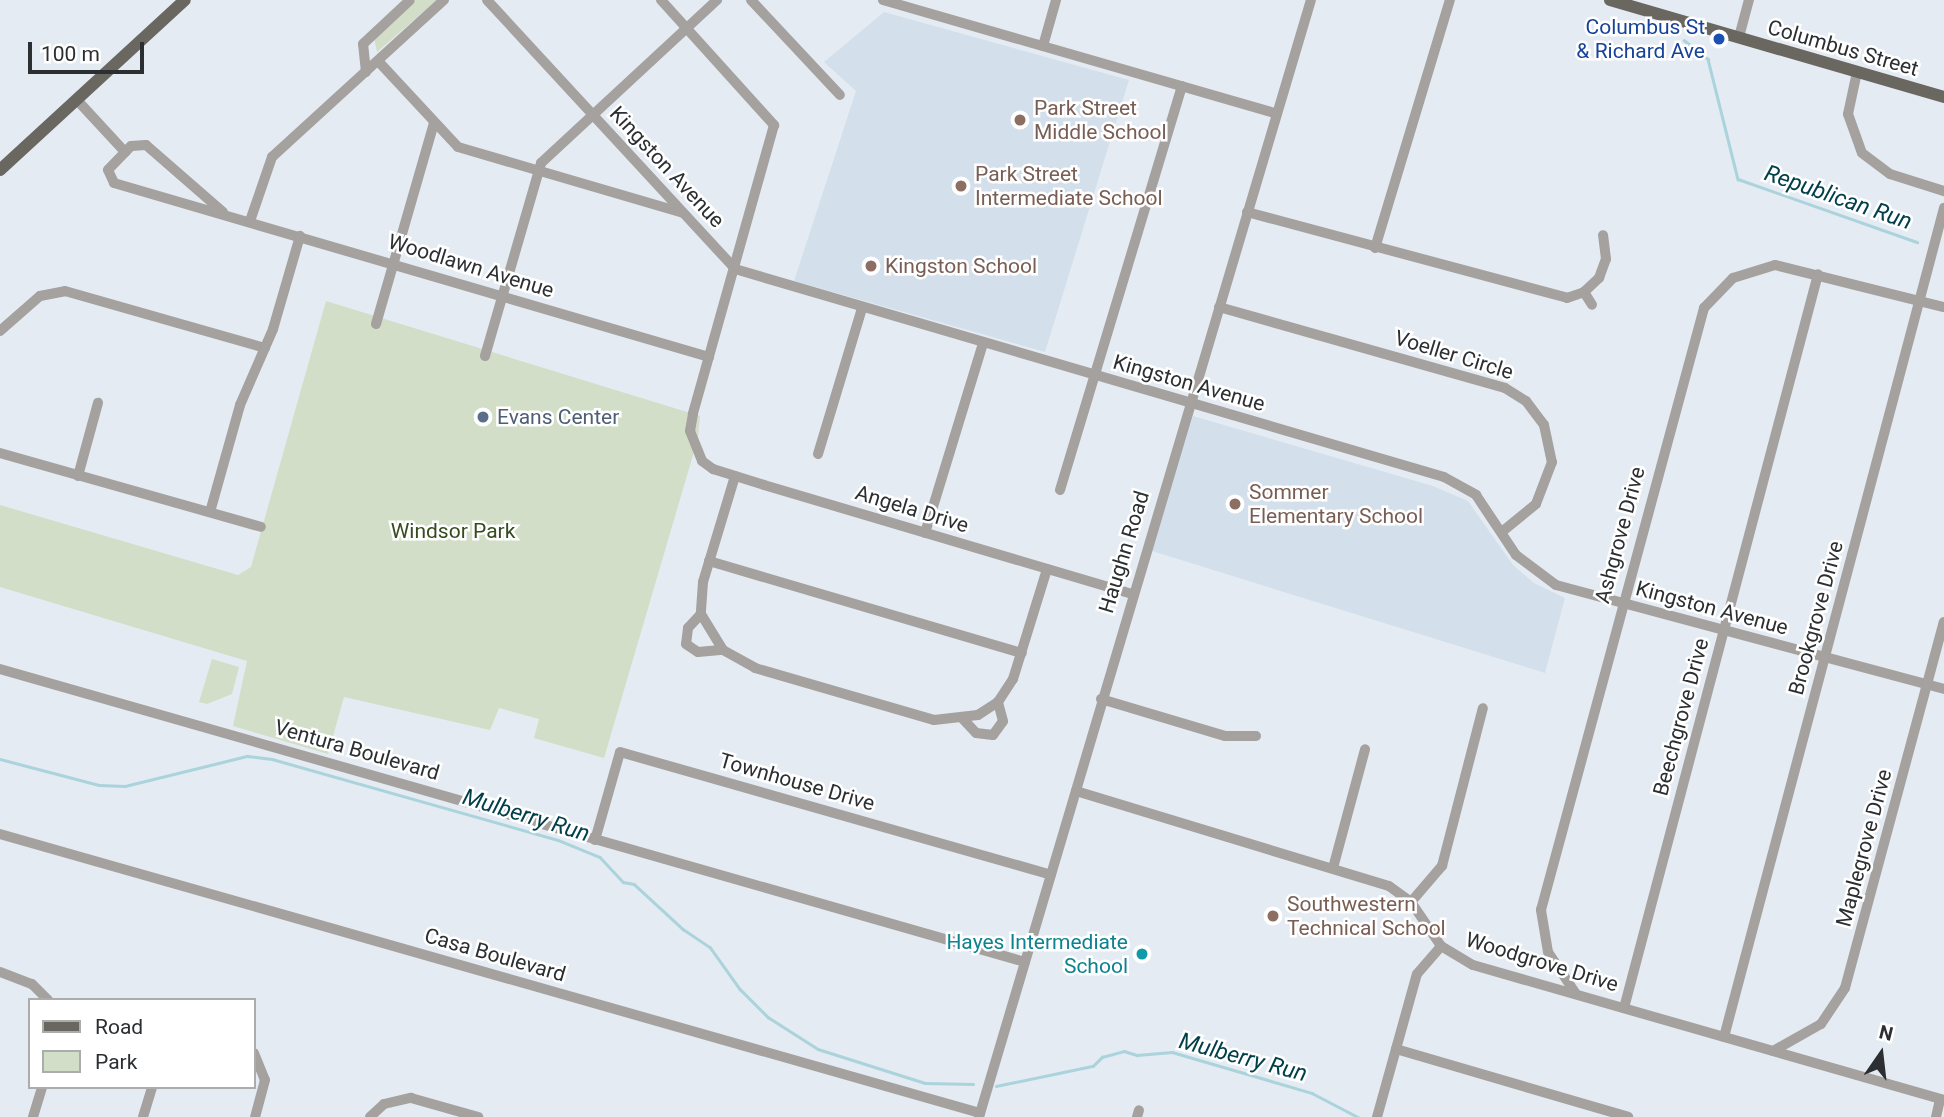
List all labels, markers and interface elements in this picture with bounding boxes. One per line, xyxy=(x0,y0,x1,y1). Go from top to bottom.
place label: Columbus St & Richard Ave xyxy=(1576,14,1705,64)
street label: Columbus Street xyxy=(1765,14,1921,82)
scale bar xyxy=(32,28,147,72)
marker: Columbus St & Richard Ave xyxy=(1711,31,1727,47)
text: 100 m xyxy=(41,42,100,66)
place label: Park Street Middle School xyxy=(1034,95,1167,145)
street label: Kingston Avenue xyxy=(604,101,730,233)
marker: Park Street Middle School xyxy=(1012,112,1028,128)
water label: Republican Run xyxy=(1761,160,1915,236)
place label: Park Street Intermediate School xyxy=(975,161,1163,211)
marker: Park Street Intermediate School xyxy=(953,178,969,194)
street label: Woodlawn Avenue xyxy=(385,229,557,303)
place label: Kingston School xyxy=(885,253,1037,279)
marker: Kingston School xyxy=(863,258,879,274)
street label: Voeller Circle xyxy=(1392,325,1516,385)
street label: Kingston Avenue xyxy=(1110,349,1268,417)
place label: Evans Center xyxy=(497,404,619,430)
marker: Evans Center xyxy=(475,409,491,425)
street label: Ashgrove Drive xyxy=(1590,464,1650,606)
place label: Sommer Elementary School xyxy=(1249,479,1423,529)
street label: Angela Drive xyxy=(852,480,972,538)
street label: Haughn Road xyxy=(1093,488,1155,616)
marker: Sommer Elementary School xyxy=(1227,496,1243,512)
park label: Windsor Park xyxy=(391,518,515,544)
street label: Brookgrove Drive xyxy=(1783,538,1849,698)
street label: Kingston Avenue xyxy=(1633,576,1791,640)
street label: Beechgrove Drive xyxy=(1648,635,1714,799)
street label: Ventura Boulevard xyxy=(272,714,442,786)
street label: Townhouse Drive xyxy=(716,748,878,816)
street label: Maplegrove Drive xyxy=(1831,767,1897,929)
water label: Mulberry Run xyxy=(459,784,593,848)
place label: Southwestern Technical School xyxy=(1287,891,1446,941)
marker: Southwestern Technical School xyxy=(1265,908,1281,924)
street label: Casa Boulevard xyxy=(422,923,568,987)
street label: Woodgrove Drive xyxy=(1463,927,1621,997)
place label: Hayes Intermediate School xyxy=(946,929,1128,979)
marker: Hayes Intermediate School xyxy=(1134,946,1150,962)
legend xyxy=(28,998,256,1089)
text: Road xyxy=(95,1015,143,1039)
north arrow xyxy=(1846,1019,1916,1089)
text: N xyxy=(1877,1020,1895,1046)
water label: Mulberry Run xyxy=(1176,1028,1310,1088)
text: Park xyxy=(95,1050,137,1074)

